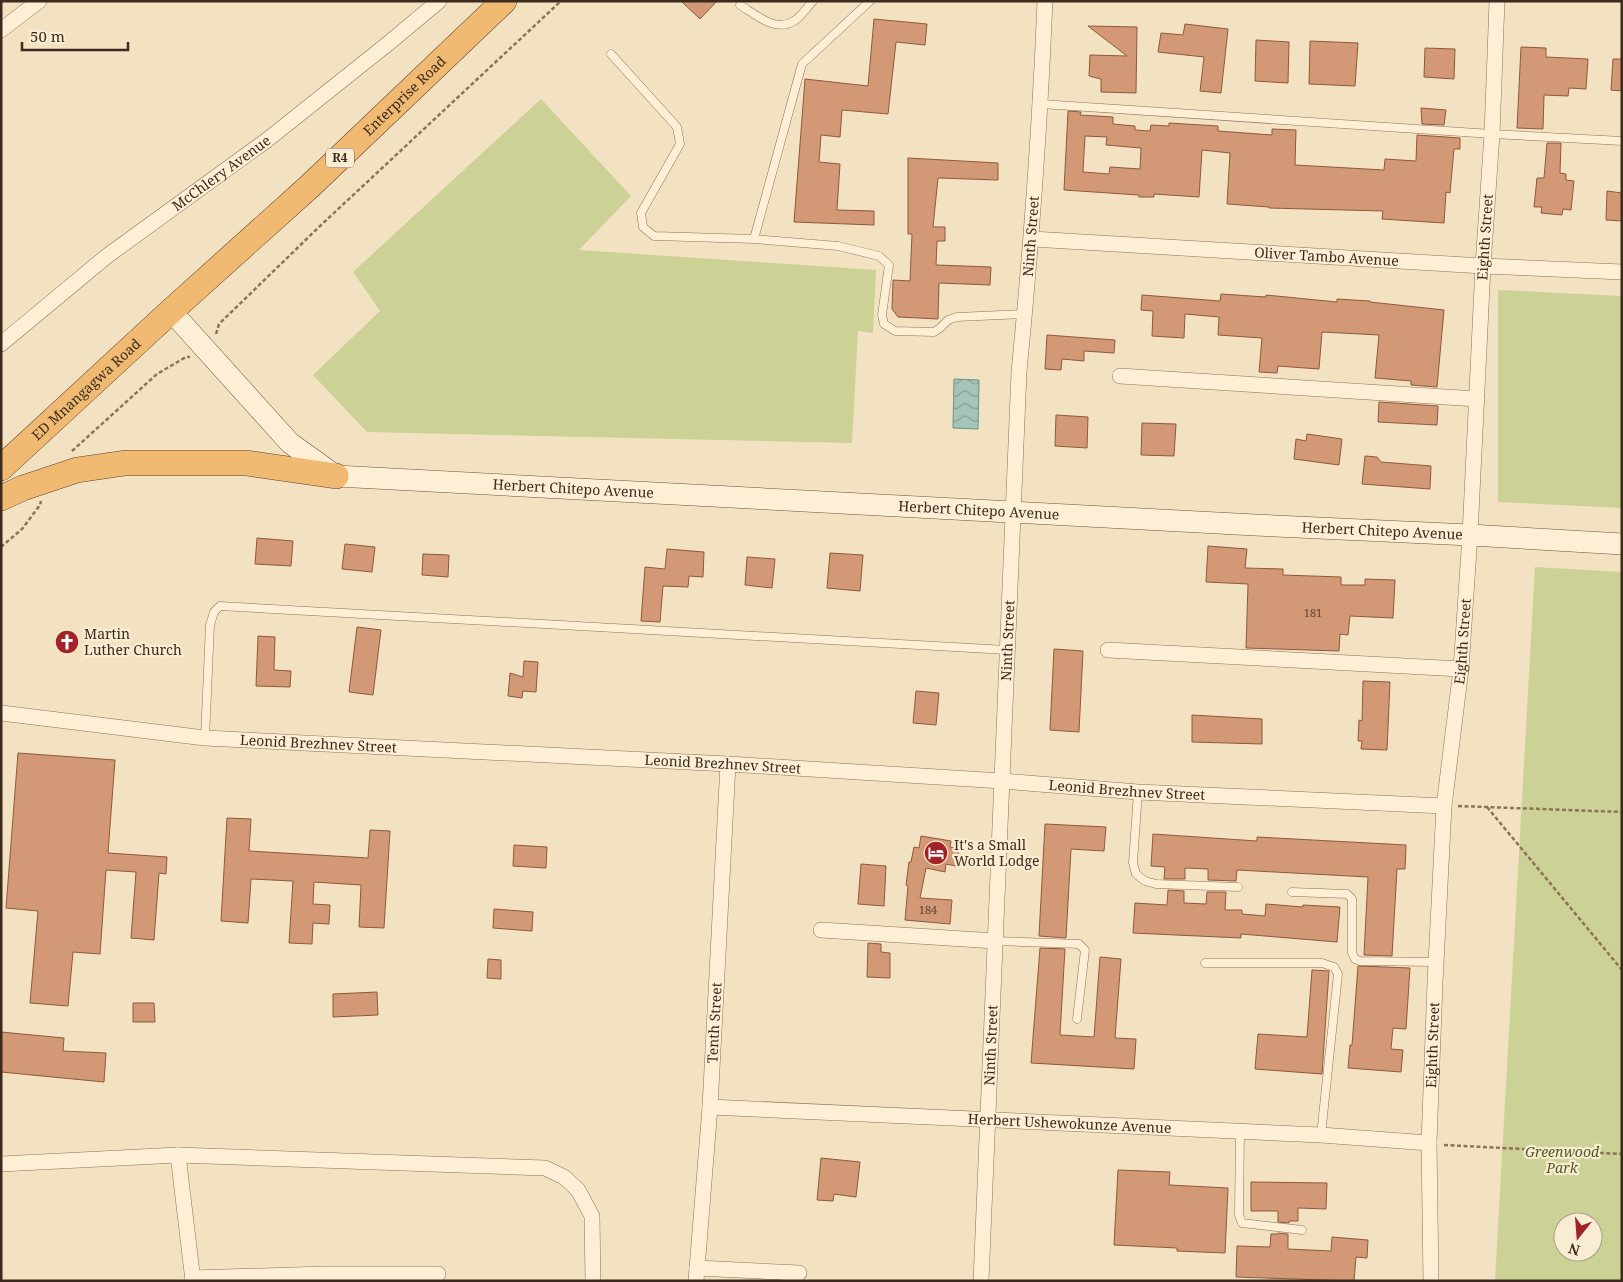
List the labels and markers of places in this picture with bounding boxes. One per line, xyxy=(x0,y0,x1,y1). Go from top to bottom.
place label: Martin Luther Church xyxy=(84,624,182,659)
church icon: Martin Luther Church xyxy=(54,629,80,655)
place label: It's a Small World Lodge xyxy=(954,835,1039,870)
hotel icon: It's a Small World Lodge xyxy=(923,840,949,866)

